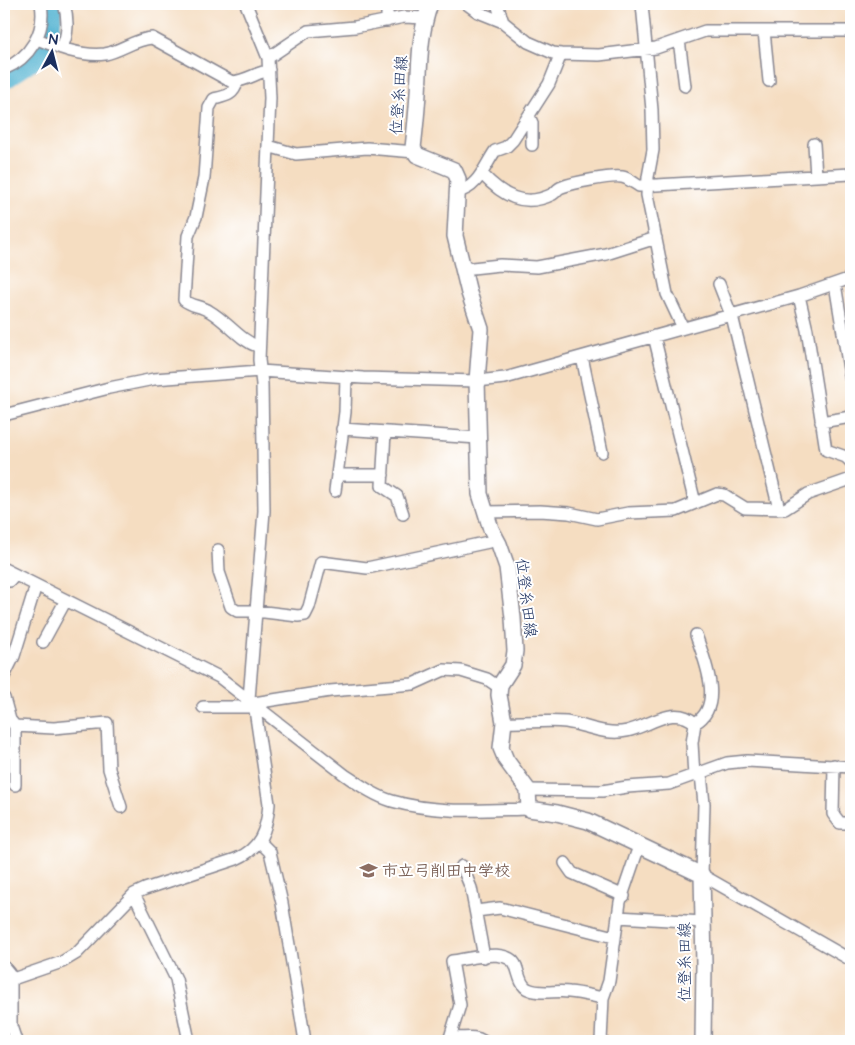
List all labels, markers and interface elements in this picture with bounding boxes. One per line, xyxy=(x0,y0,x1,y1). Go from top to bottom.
north arrow xyxy=(28,28,78,78)
text: N xyxy=(48,30,59,51)
street label: 位登糸田線 xyxy=(385,54,413,136)
street label: 位登糸田線 xyxy=(510,557,542,639)
place label: 市立弓削田中学校 xyxy=(382,860,510,882)
school or university icon: 市立弓削田中学校 xyxy=(358,861,378,881)
street label: 位登糸田線 xyxy=(674,922,696,1002)

